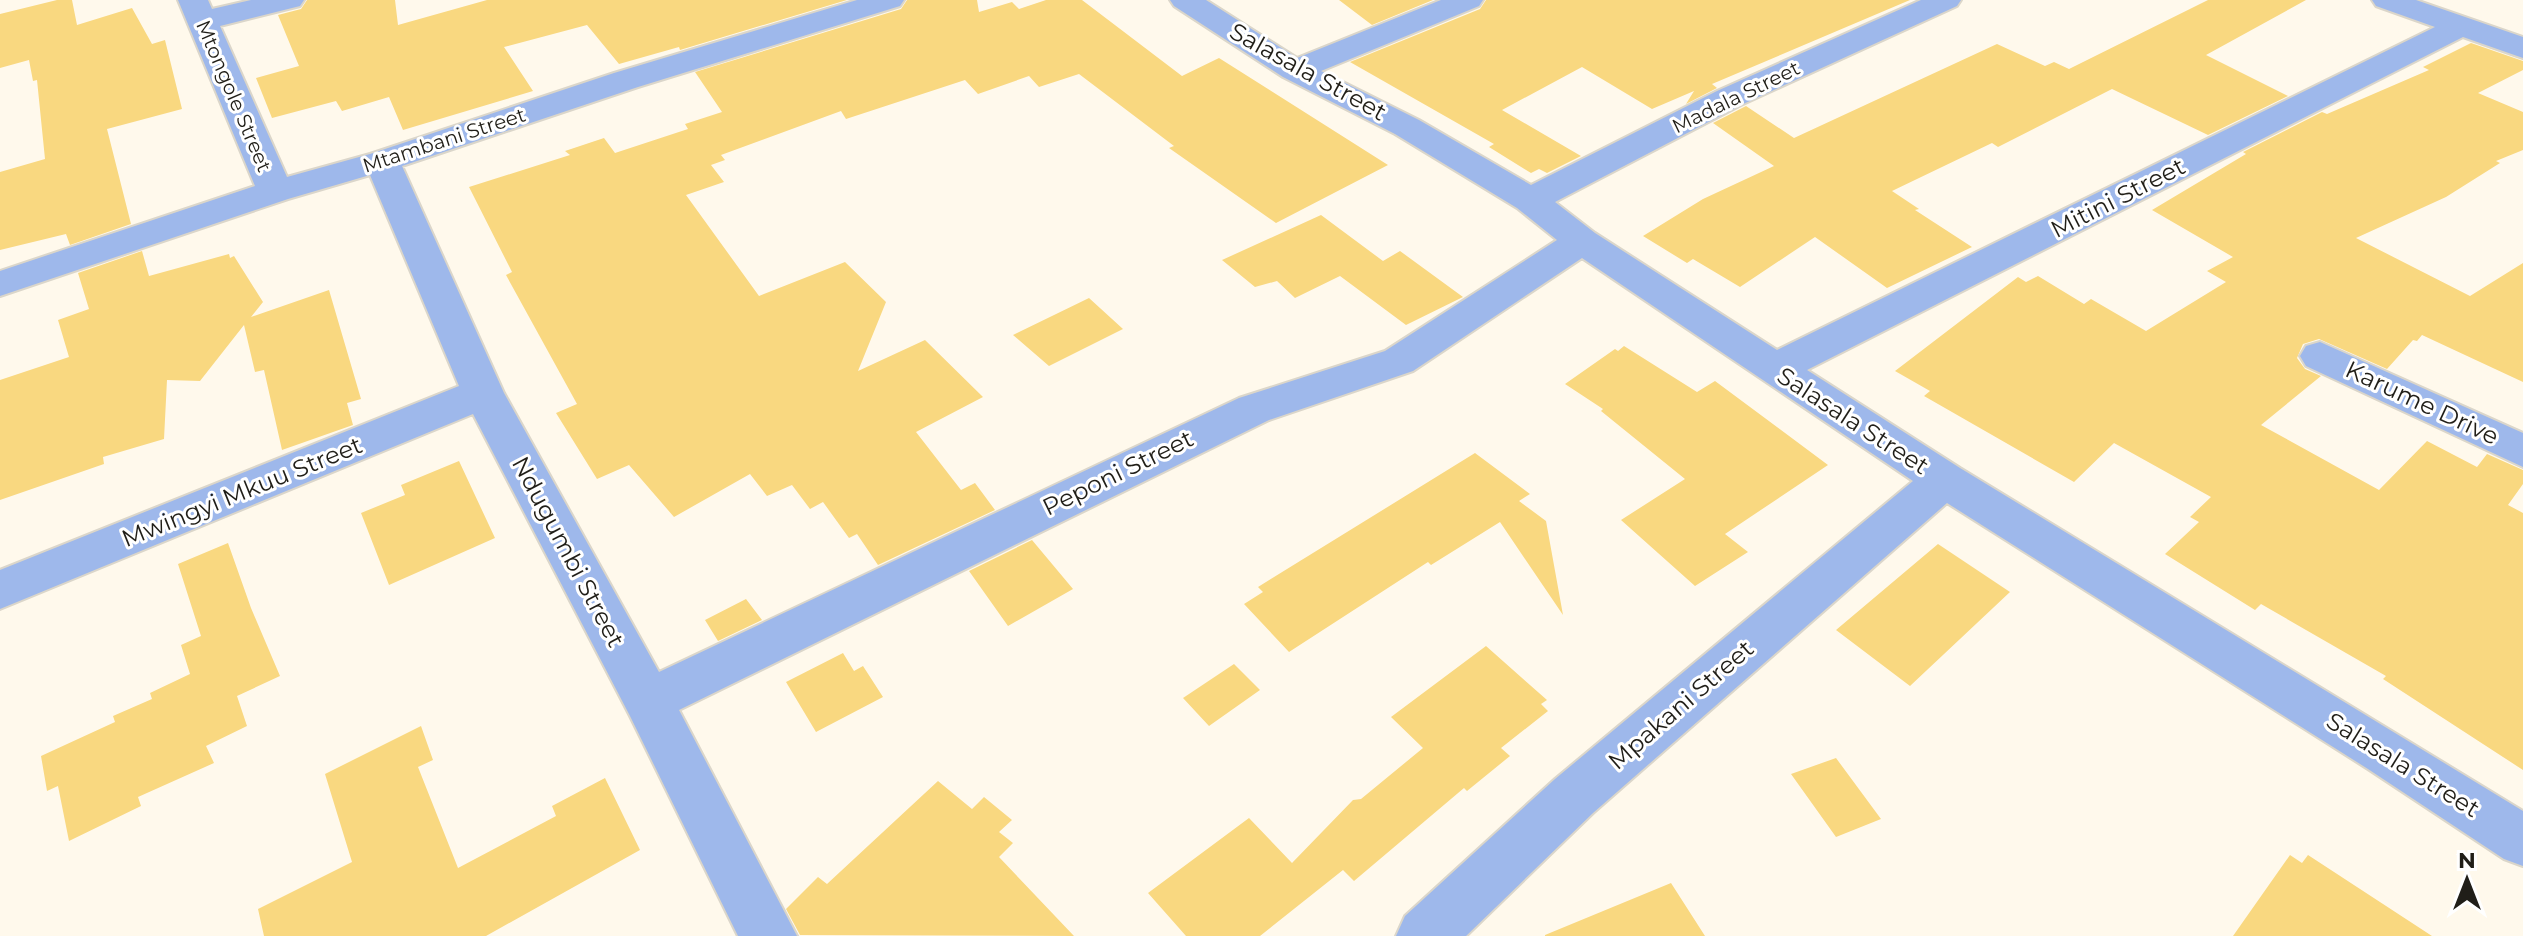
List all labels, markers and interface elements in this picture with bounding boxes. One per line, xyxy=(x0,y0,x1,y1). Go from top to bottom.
street label: Salasala Street xyxy=(1225,16,1392,127)
street label: Mtongole Street xyxy=(191,17,277,175)
street label: Madala Street xyxy=(1668,56,1804,138)
street label: Mtambani Street xyxy=(360,102,528,178)
street label: Mitini Street xyxy=(2046,151,2190,244)
street label: Karume Drive xyxy=(2341,354,2503,451)
street label: Salasala Street xyxy=(1772,361,1935,480)
street label: Peponi Street xyxy=(1038,423,1198,522)
street label: Mwingyi Mkuu Street xyxy=(117,430,367,553)
street label: Ndugumbi Street xyxy=(506,452,631,652)
street label: Mpakani Street xyxy=(1602,633,1759,776)
street label: Salasala Street xyxy=(2321,706,2485,823)
north arrow xyxy=(2427,840,2507,920)
text: N xyxy=(2458,847,2476,874)

